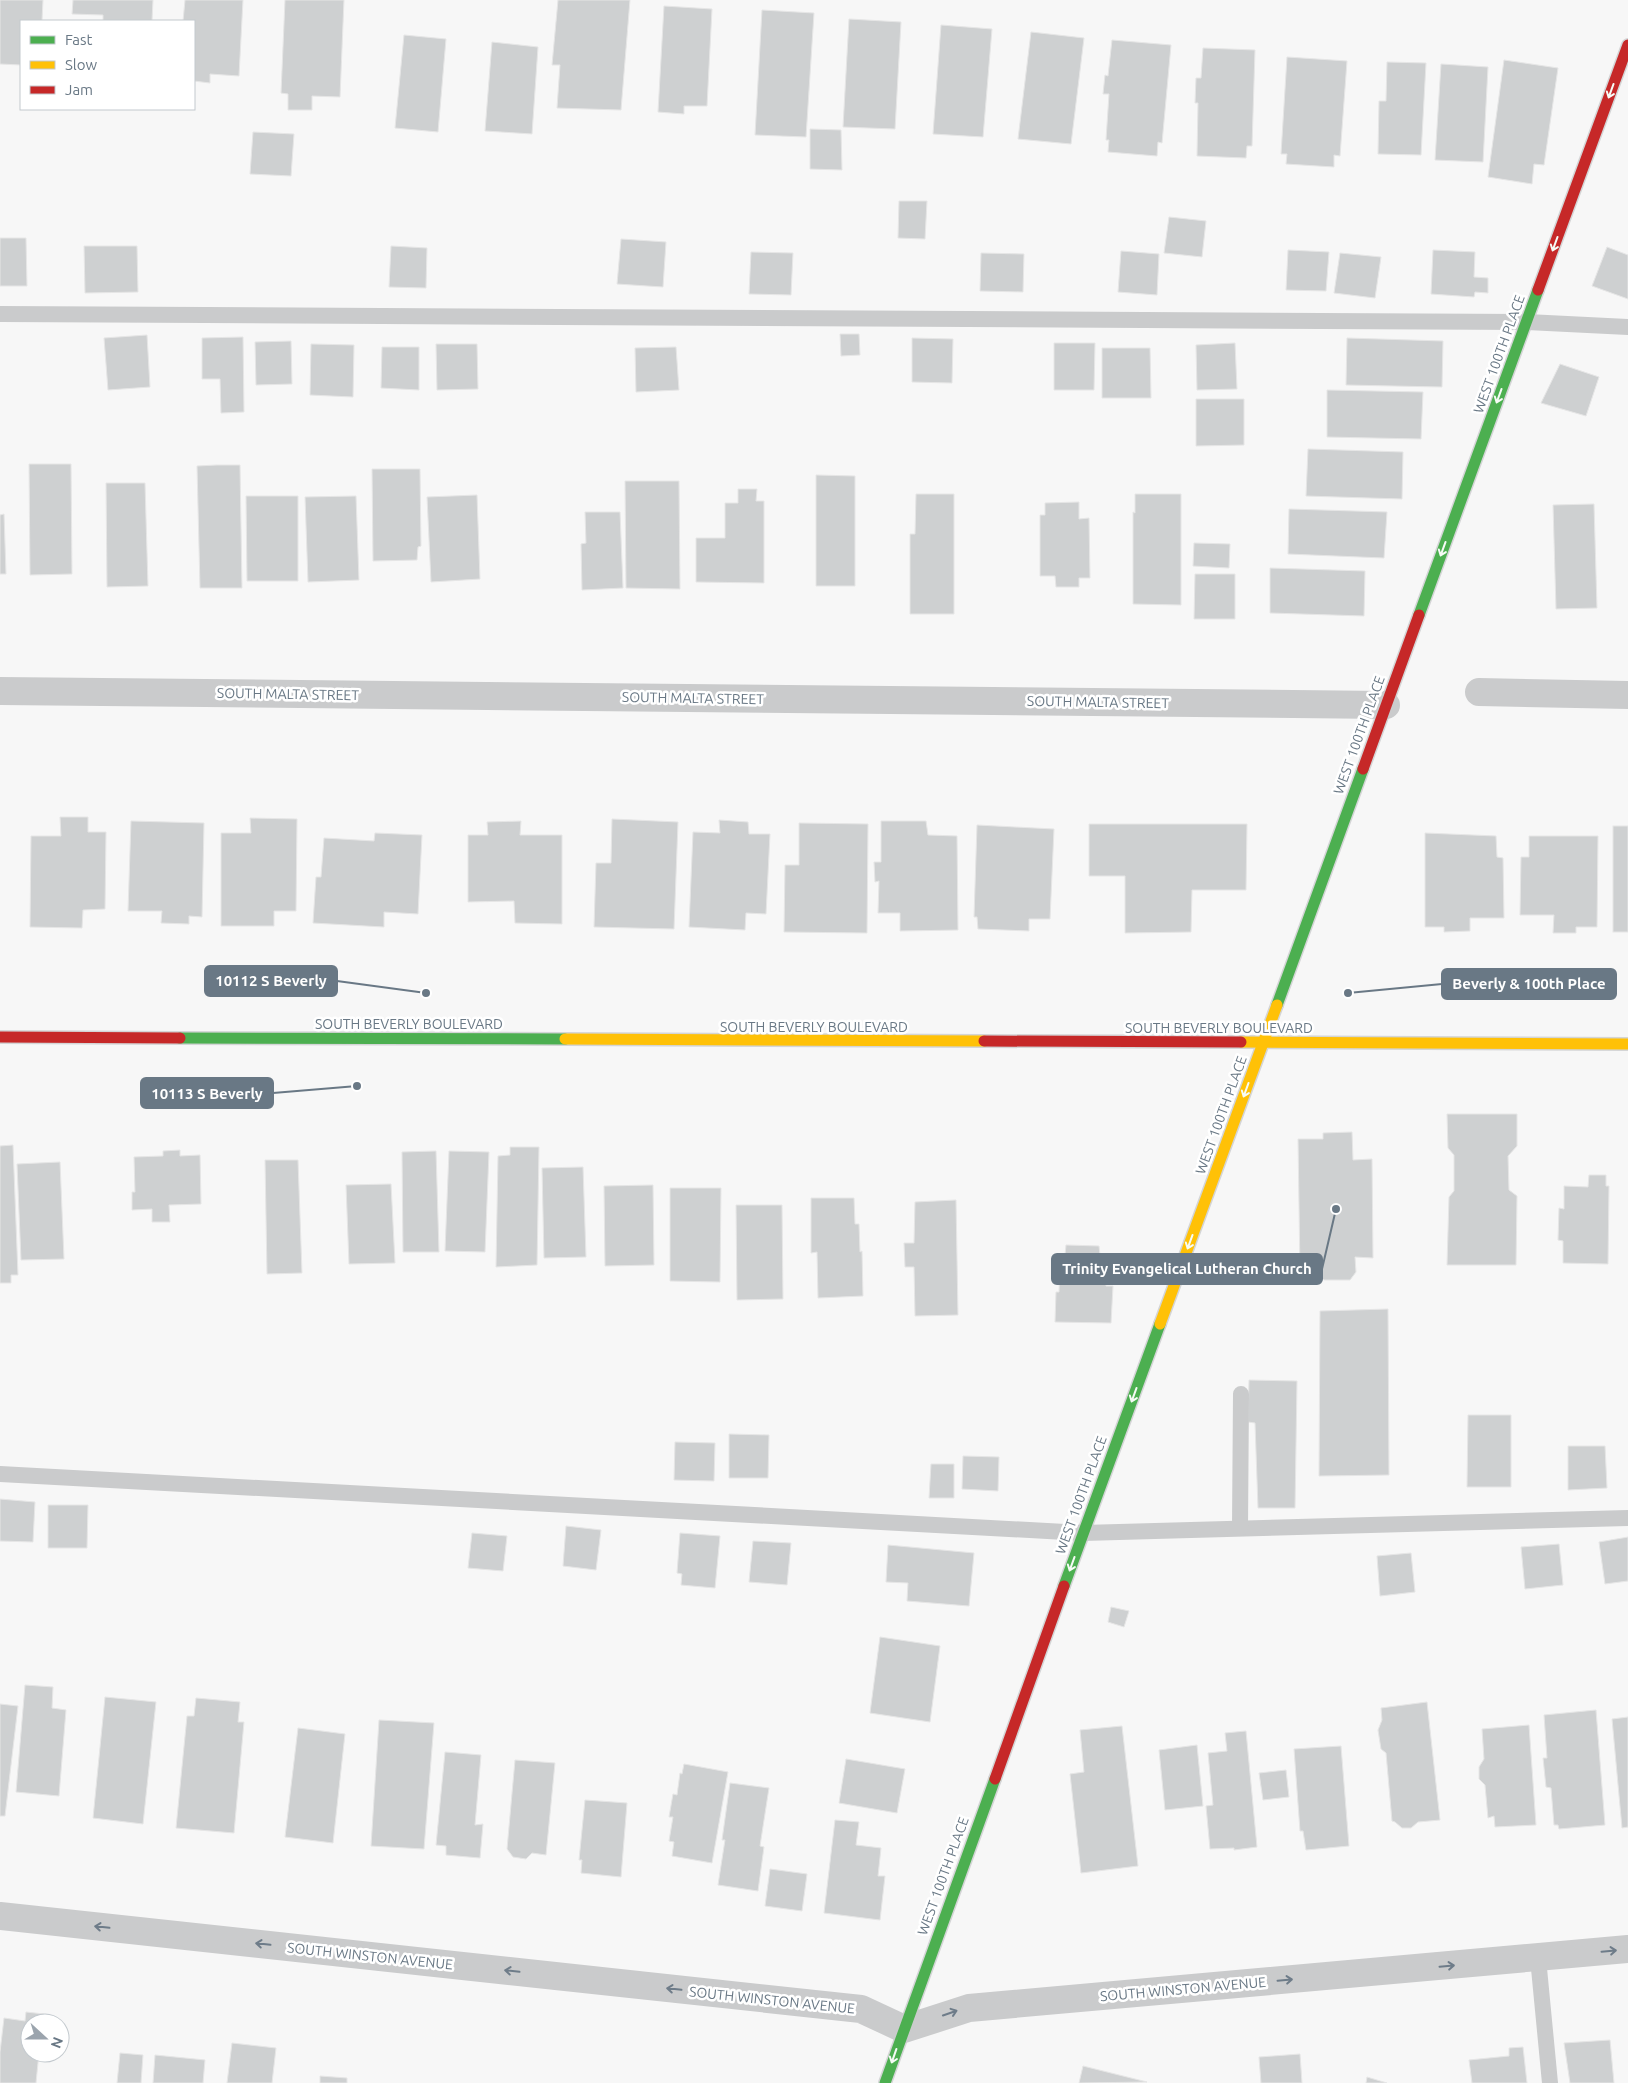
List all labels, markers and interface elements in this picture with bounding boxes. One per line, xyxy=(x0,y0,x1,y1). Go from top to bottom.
legend xyxy=(20,20,195,110)
text: Fast xyxy=(65,31,93,48)
text: Slow xyxy=(65,56,98,73)
text: Jam xyxy=(65,81,93,98)
one-way arrow xyxy=(1606,83,1615,98)
one-way arrow xyxy=(1550,236,1559,251)
street label: WEST 100TH PLACE xyxy=(1470,292,1528,415)
one-way arrow xyxy=(1494,388,1503,404)
one-way arrow xyxy=(1438,541,1447,556)
street label: WEST 100TH PLACE xyxy=(1330,673,1388,796)
street label: SOUTH MALTA STREET xyxy=(217,685,359,703)
street label: SOUTH MALTA STREET xyxy=(622,689,764,707)
street label: SOUTH MALTA STREET xyxy=(1027,693,1169,711)
callout: 10112 S Beverly xyxy=(205,966,337,996)
callout: Beverly & 100th Place xyxy=(1442,969,1616,999)
text: 10112 S Beverly xyxy=(215,972,327,989)
text: Beverly & 100th Place xyxy=(1452,975,1606,992)
street label: SOUTH BEVERLY BOULEVARD xyxy=(315,1016,503,1032)
street label: SOUTH BEVERLY BOULEVARD xyxy=(720,1019,908,1035)
street label: SOUTH BEVERLY BOULEVARD xyxy=(1125,1020,1313,1036)
street label: WEST 100TH PLACE xyxy=(1192,1053,1250,1176)
callout: 10113 S Beverly xyxy=(141,1078,273,1108)
one-way arrow xyxy=(1241,1081,1250,1097)
text: 10113 S Beverly xyxy=(151,1085,263,1102)
one-way arrow xyxy=(1185,1234,1194,1249)
callout: Trinity Evangelical Lutheran Church xyxy=(1052,1254,1322,1284)
text: Trinity Evangelical Lutheran Church xyxy=(1062,1260,1312,1277)
one-way arrow xyxy=(1129,1386,1138,1402)
street label: WEST 100TH PLACE xyxy=(1052,1433,1110,1556)
one-way arrow xyxy=(1067,1555,1076,1571)
street label: WEST 100TH PLACE xyxy=(914,1814,972,1937)
one-way arrow xyxy=(94,1922,110,1932)
street label: SOUTH WINSTON AVENUE xyxy=(286,1939,454,1973)
one-way arrow xyxy=(256,1940,272,1949)
one-way arrow xyxy=(1601,1946,1617,1956)
one-way arrow xyxy=(1439,1961,1455,1970)
one-way arrow xyxy=(504,1967,520,1976)
street label: SOUTH WINSTON AVENUE xyxy=(1099,1974,1267,2004)
one-way arrow xyxy=(1277,1975,1293,1985)
street label: SOUTH WINSTON AVENUE xyxy=(688,1983,856,2017)
one-way arrow xyxy=(666,1984,682,1994)
one-way arrow xyxy=(942,2008,958,2018)
north arrow xyxy=(20,2013,70,2063)
text: N xyxy=(48,2035,66,2050)
one-way arrow xyxy=(889,2048,898,2063)

